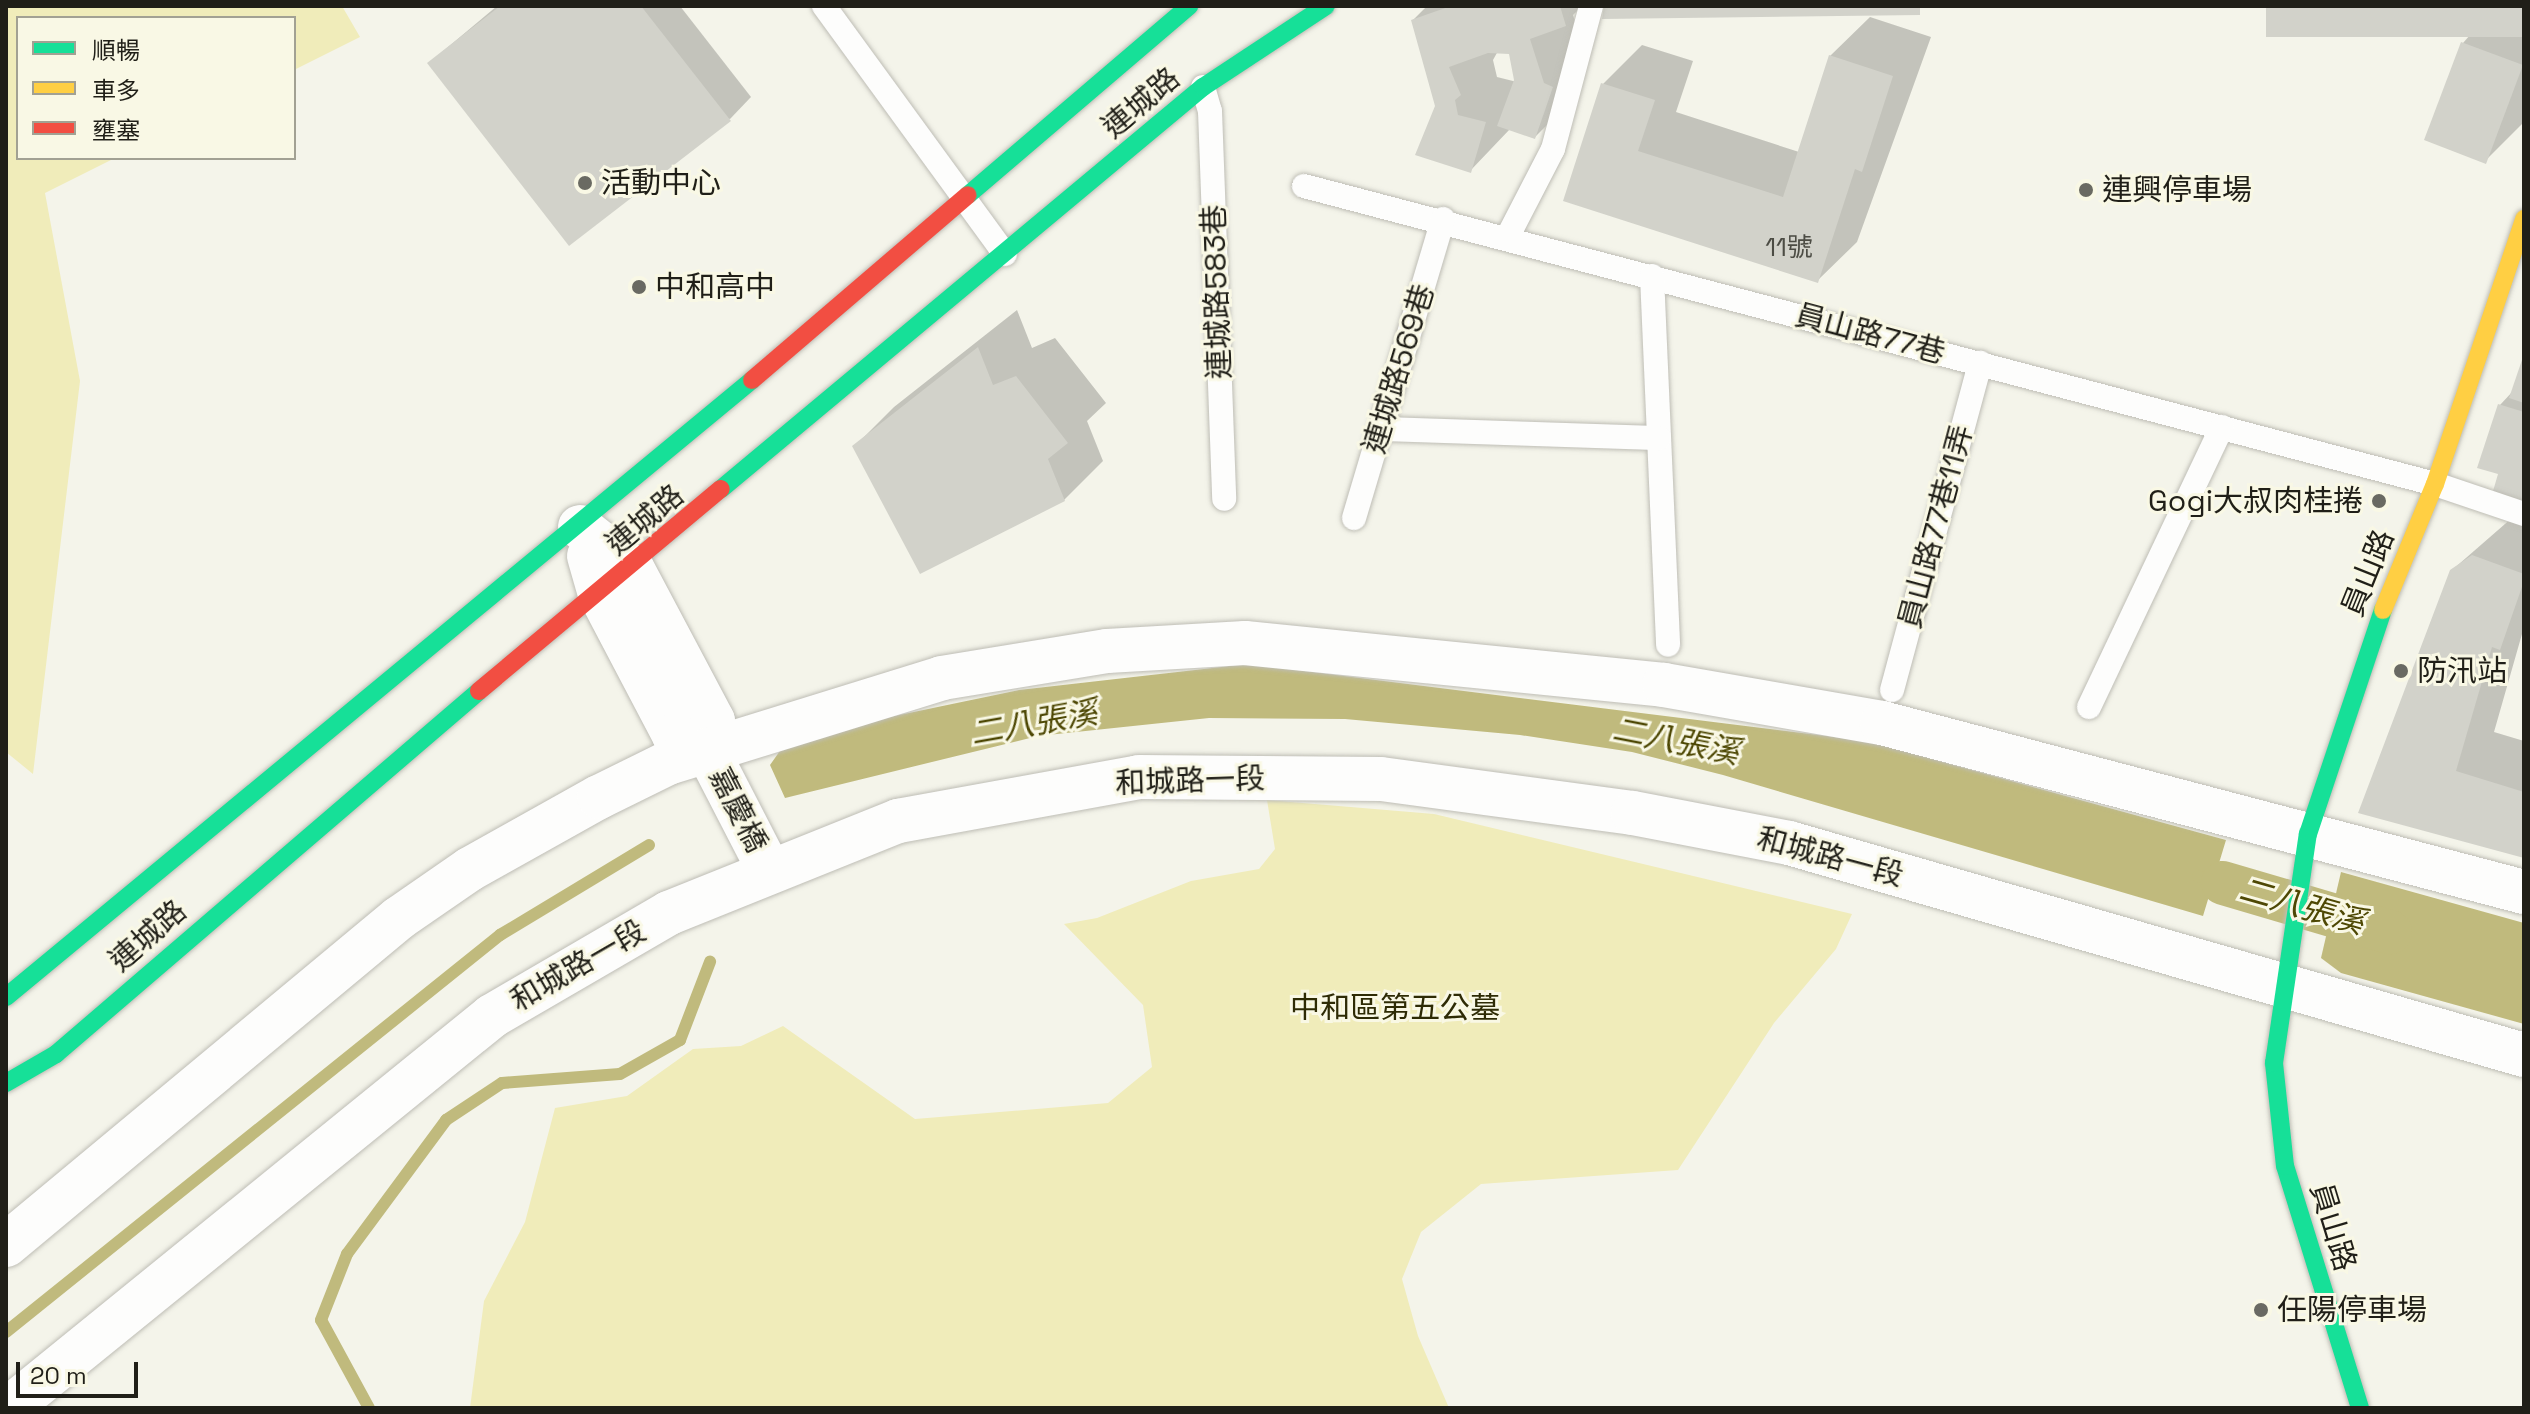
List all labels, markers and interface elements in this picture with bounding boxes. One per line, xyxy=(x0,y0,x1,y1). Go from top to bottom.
legend xyxy=(16,16,296,160)
text: 順暢 xyxy=(92,35,140,66)
street label: 連城路 xyxy=(1095,60,1187,146)
text: 車多 xyxy=(92,75,140,106)
text: 壅塞 xyxy=(92,115,140,146)
place label: 活動中心 xyxy=(601,165,721,201)
place label: 連興停車場 xyxy=(2102,172,2252,208)
marker: 活動中心 xyxy=(576,174,594,192)
marker: 連興停車場 xyxy=(2077,181,2095,199)
street label: 連城路583巷 xyxy=(1196,204,1238,380)
house number: 11號 xyxy=(1765,232,1813,264)
place label: 中和高中 xyxy=(655,269,775,305)
marker: 中和高中 xyxy=(630,278,648,296)
street label: 連城路569巷 xyxy=(1356,280,1442,458)
street label: 員山路77巷 xyxy=(1791,297,1949,371)
street label: 員山路77巷11弄 xyxy=(1892,421,1980,633)
street label: 連城路 xyxy=(599,477,691,563)
place label: Gogi大叔肉桂捲 xyxy=(2148,483,2363,519)
marker: Gogi大叔肉桂捲 xyxy=(2370,492,2388,510)
street label: 員山路 xyxy=(2334,525,2402,621)
place label: 防汛站 xyxy=(2417,653,2507,689)
marker: 防汛站 xyxy=(2392,662,2410,680)
water label: 二八張溪 xyxy=(968,693,1100,753)
water label: 二八張溪 xyxy=(1610,710,1742,772)
street label: 和城路一段 xyxy=(1114,760,1266,802)
street label: 嘉慶橋 xyxy=(702,762,774,858)
street label: 和城路一段 xyxy=(1753,820,1907,894)
water label: 二八張溪 xyxy=(2235,870,2369,942)
street label: 連城路 xyxy=(102,893,194,979)
street label: 和城路一段 xyxy=(504,913,652,1019)
park label: 中和區第五公墓 xyxy=(1290,990,1500,1026)
street label: 員山路 xyxy=(2303,1179,2363,1275)
place label: 任陽停車場 xyxy=(2277,1292,2427,1328)
marker: 任陽停車場 xyxy=(2252,1301,2270,1319)
scale bar xyxy=(20,1346,142,1396)
text: 20 m xyxy=(30,1360,87,1391)

